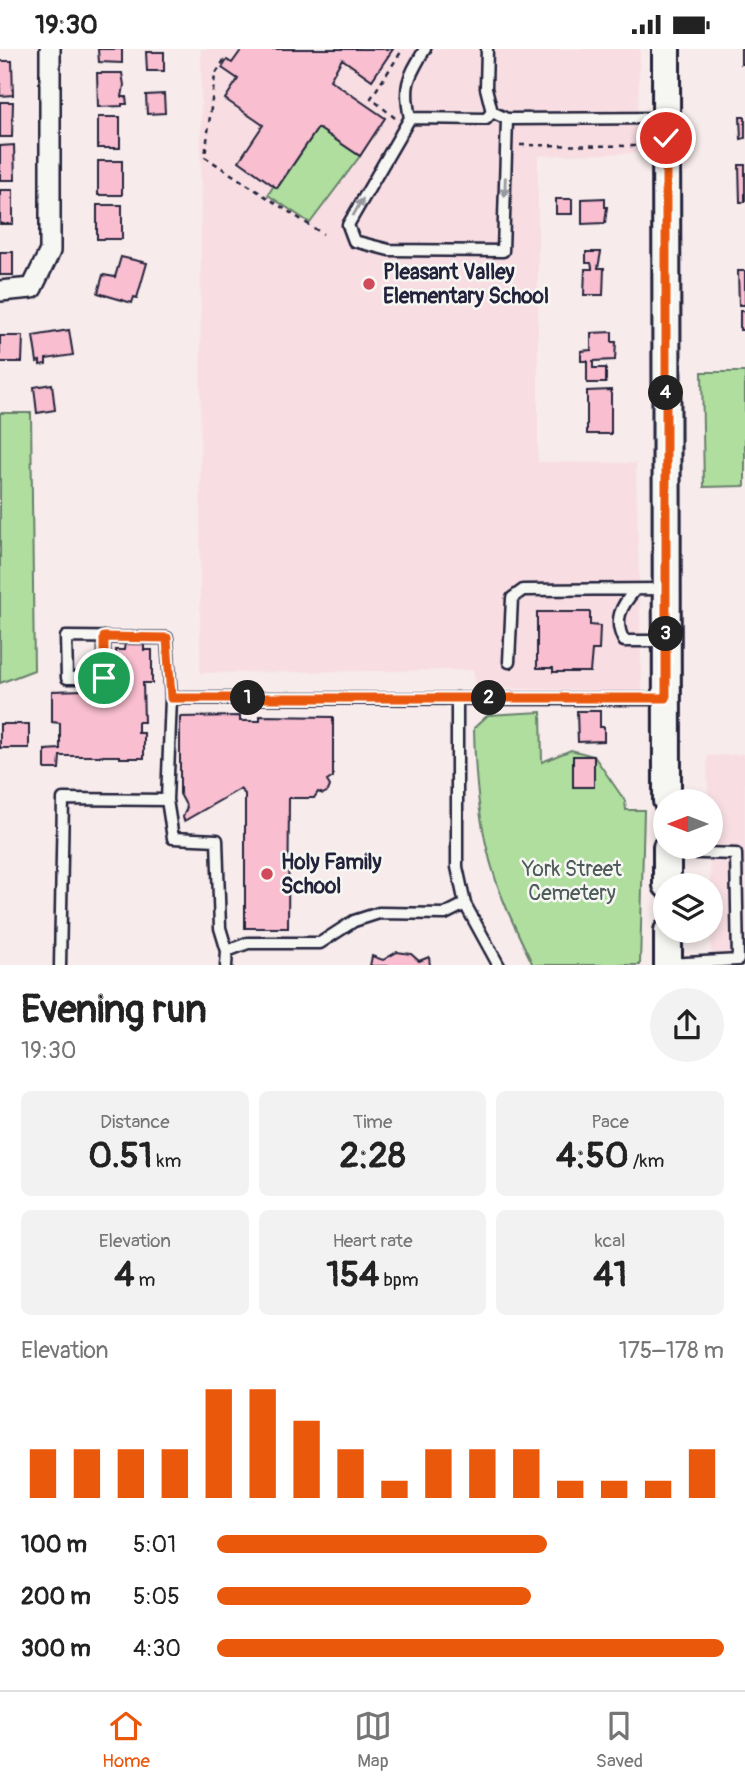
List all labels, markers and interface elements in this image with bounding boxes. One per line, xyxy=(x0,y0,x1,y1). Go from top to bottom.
text: 19:30 xyxy=(35,9,98,41)
pin xyxy=(636,108,696,168)
icon: check xyxy=(647,119,685,157)
one-way arrow xyxy=(499,176,511,198)
one-way arrow xyxy=(352,198,365,217)
place label: Pleasant Valley Elementary School xyxy=(383,259,549,310)
marker: Pleasant Valley Elementary School xyxy=(361,276,377,292)
pin: 4 xyxy=(648,375,684,411)
text: 4 xyxy=(660,380,671,404)
pin: 3 xyxy=(648,617,684,651)
text: 3 xyxy=(660,621,671,645)
pin xyxy=(74,648,134,708)
icon: arrive xyxy=(85,659,123,697)
pin: 1 xyxy=(230,681,266,715)
pin: 2 xyxy=(472,681,506,715)
text: 1 xyxy=(244,685,251,709)
text: 2 xyxy=(483,685,494,709)
north arrow xyxy=(653,789,723,859)
map controls xyxy=(653,789,723,943)
place label: Holy Family School xyxy=(281,849,382,900)
park label: York Street Cemetery xyxy=(521,856,622,907)
marker: Holy Family School xyxy=(259,866,275,882)
button: layers xyxy=(653,873,723,943)
text: Evening run xyxy=(21,986,207,1034)
button: share xyxy=(650,988,724,1062)
text: 19:30 xyxy=(21,1036,77,1065)
text: Distance xyxy=(100,1110,170,1134)
text: Time xyxy=(353,1110,392,1134)
text: Pace xyxy=(591,1110,629,1134)
text: 0.51 xyxy=(88,1134,152,1178)
text: 2:28 xyxy=(339,1134,406,1178)
text: 4:50 xyxy=(556,1134,629,1178)
text: km xyxy=(152,1149,181,1173)
text: /km xyxy=(629,1149,664,1173)
text: Elevation xyxy=(99,1229,171,1253)
text: Heart rate xyxy=(332,1229,413,1253)
text: kcal xyxy=(595,1229,626,1253)
text: 4 xyxy=(114,1253,134,1297)
text: 154 xyxy=(326,1253,379,1297)
text: 41 xyxy=(593,1253,627,1297)
text: m xyxy=(134,1268,155,1292)
text: bpm xyxy=(379,1268,419,1292)
text: Elevation xyxy=(21,1336,109,1365)
text: 175–178 m xyxy=(619,1336,724,1365)
text: 100 m xyxy=(21,1530,87,1559)
text: 5:01 xyxy=(133,1530,176,1559)
text: 200 m xyxy=(21,1582,91,1611)
text: 5:05 xyxy=(133,1582,180,1611)
text: 300 m xyxy=(21,1634,91,1663)
text: 4:30 xyxy=(133,1634,181,1663)
tab: Home xyxy=(102,1707,150,1773)
tab: Map xyxy=(354,1707,392,1773)
tab: Saved xyxy=(596,1707,643,1773)

